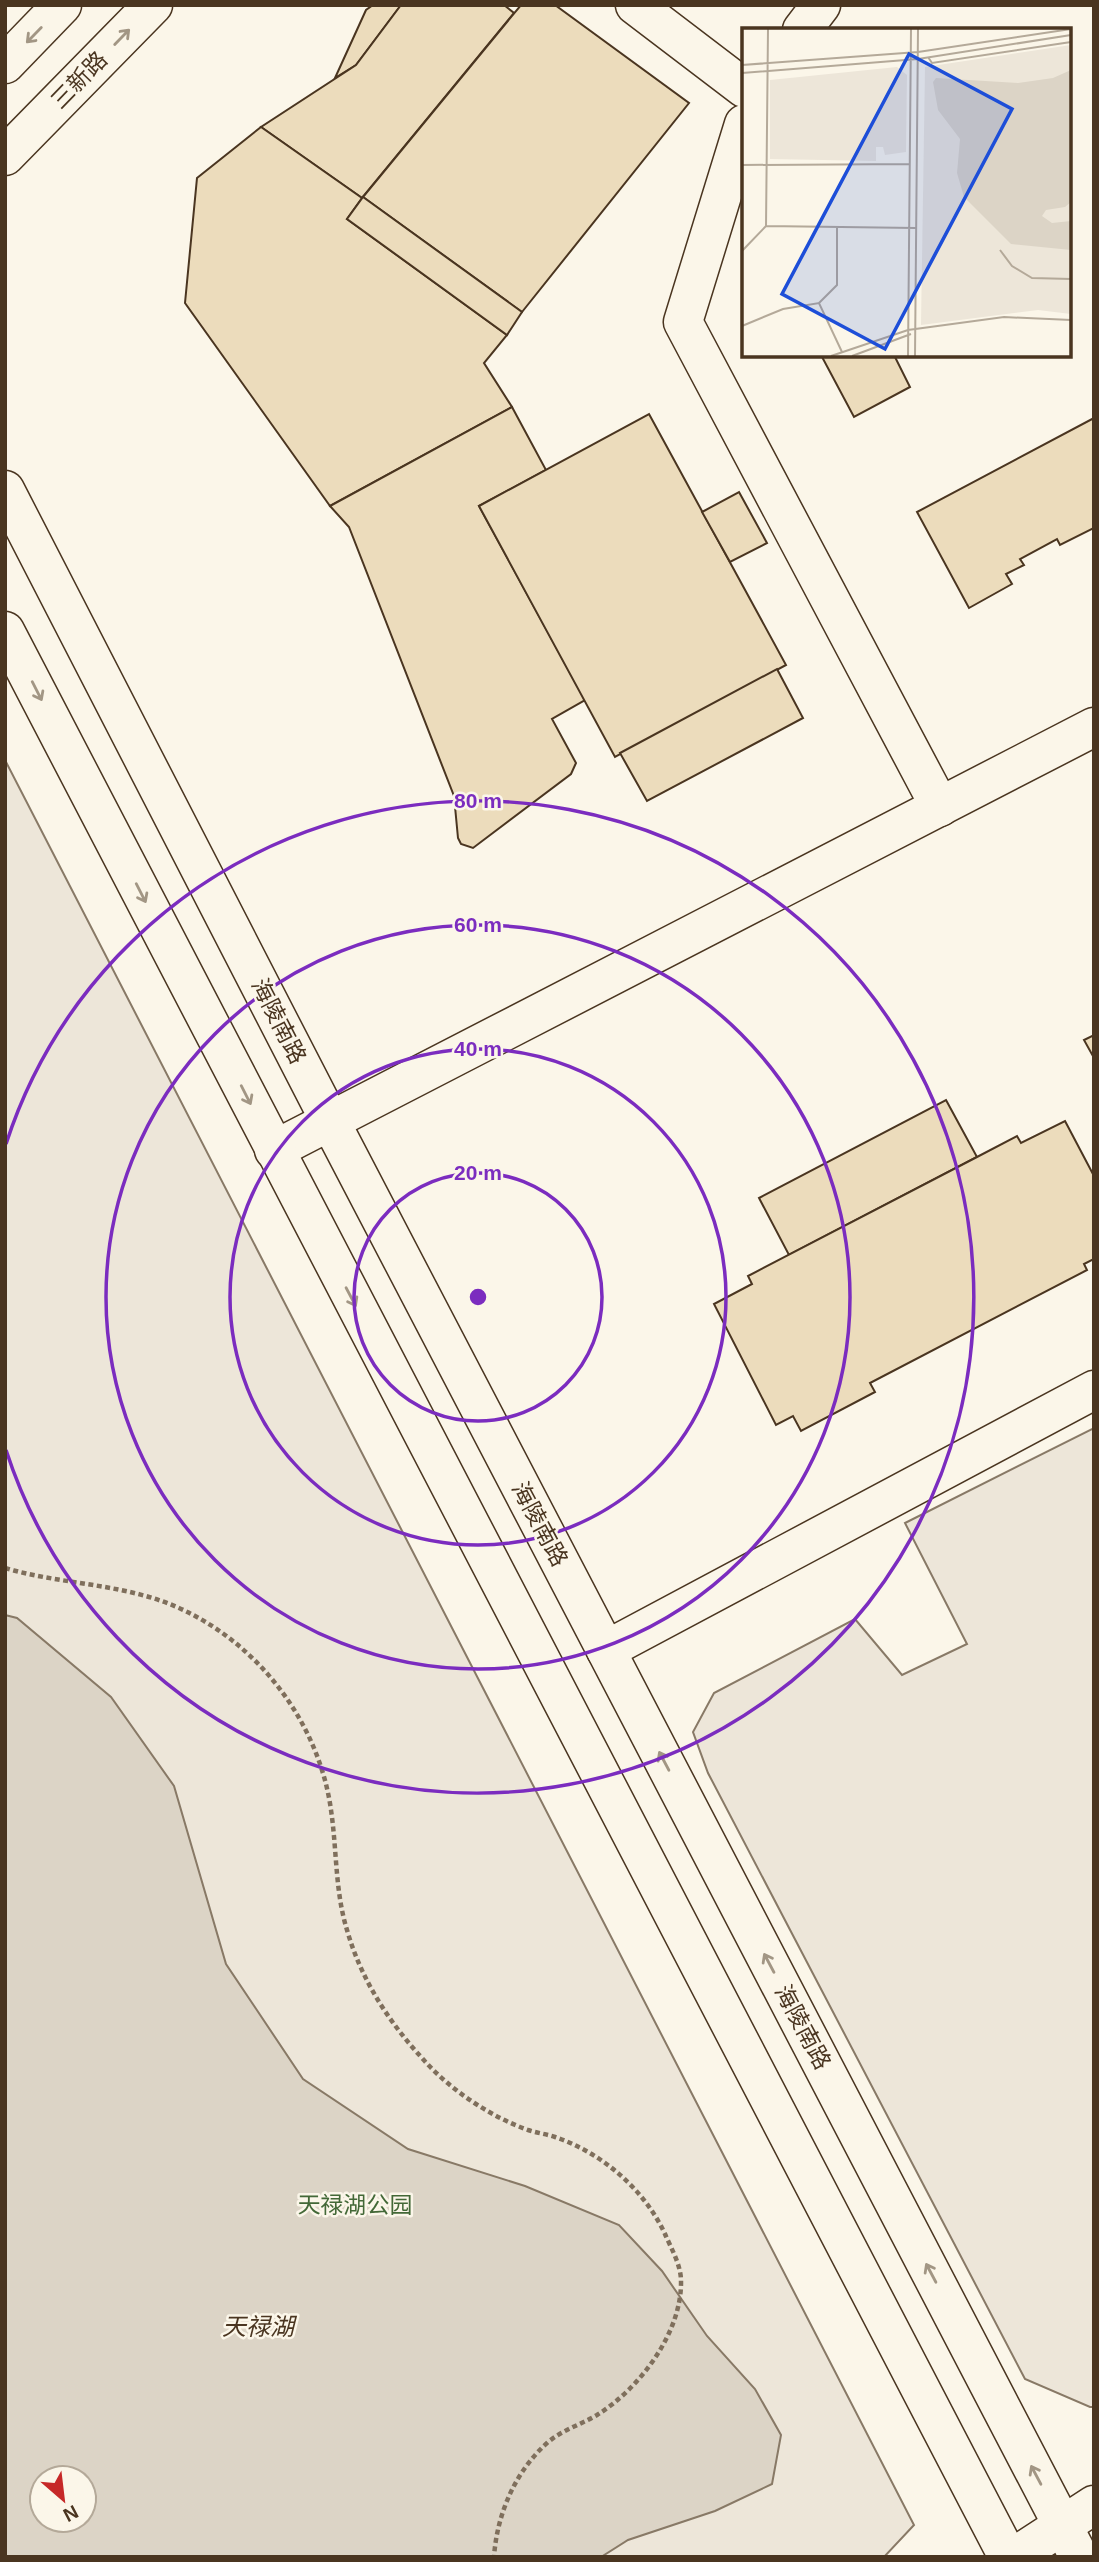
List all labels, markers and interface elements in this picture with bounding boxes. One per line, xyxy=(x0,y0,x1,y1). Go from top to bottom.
one-way arrow xyxy=(25,26,42,43)
inset map xyxy=(742,28,1071,357)
one-way arrow xyxy=(113,29,130,46)
street label: 三新路 xyxy=(46,46,112,114)
one-way arrow xyxy=(30,681,44,701)
text: 80 m xyxy=(454,789,502,812)
one-way arrow xyxy=(135,882,149,903)
text: 60 m xyxy=(454,913,502,936)
street label: 海陵南路 xyxy=(247,974,311,1068)
text: 40 m xyxy=(454,1037,502,1060)
one-way arrow xyxy=(240,1084,254,1105)
text: 20 m xyxy=(454,1161,502,1184)
centre of rings xyxy=(466,1285,490,1309)
one-way arrow xyxy=(345,1286,359,1307)
street label: 海陵南路 xyxy=(507,1477,573,1571)
one-way arrow xyxy=(656,1751,670,1772)
one-way arrow xyxy=(762,1953,775,1974)
street label: 海陵南路 xyxy=(770,1980,836,2074)
park label: 天禄湖公园 xyxy=(298,2192,413,2218)
one-way arrow xyxy=(924,2263,937,2284)
water label: 天禄湖 xyxy=(222,2313,298,2340)
north arrow xyxy=(28,2464,98,2534)
one-way arrow xyxy=(1029,2465,1043,2486)
text: N xyxy=(60,2501,82,2526)

